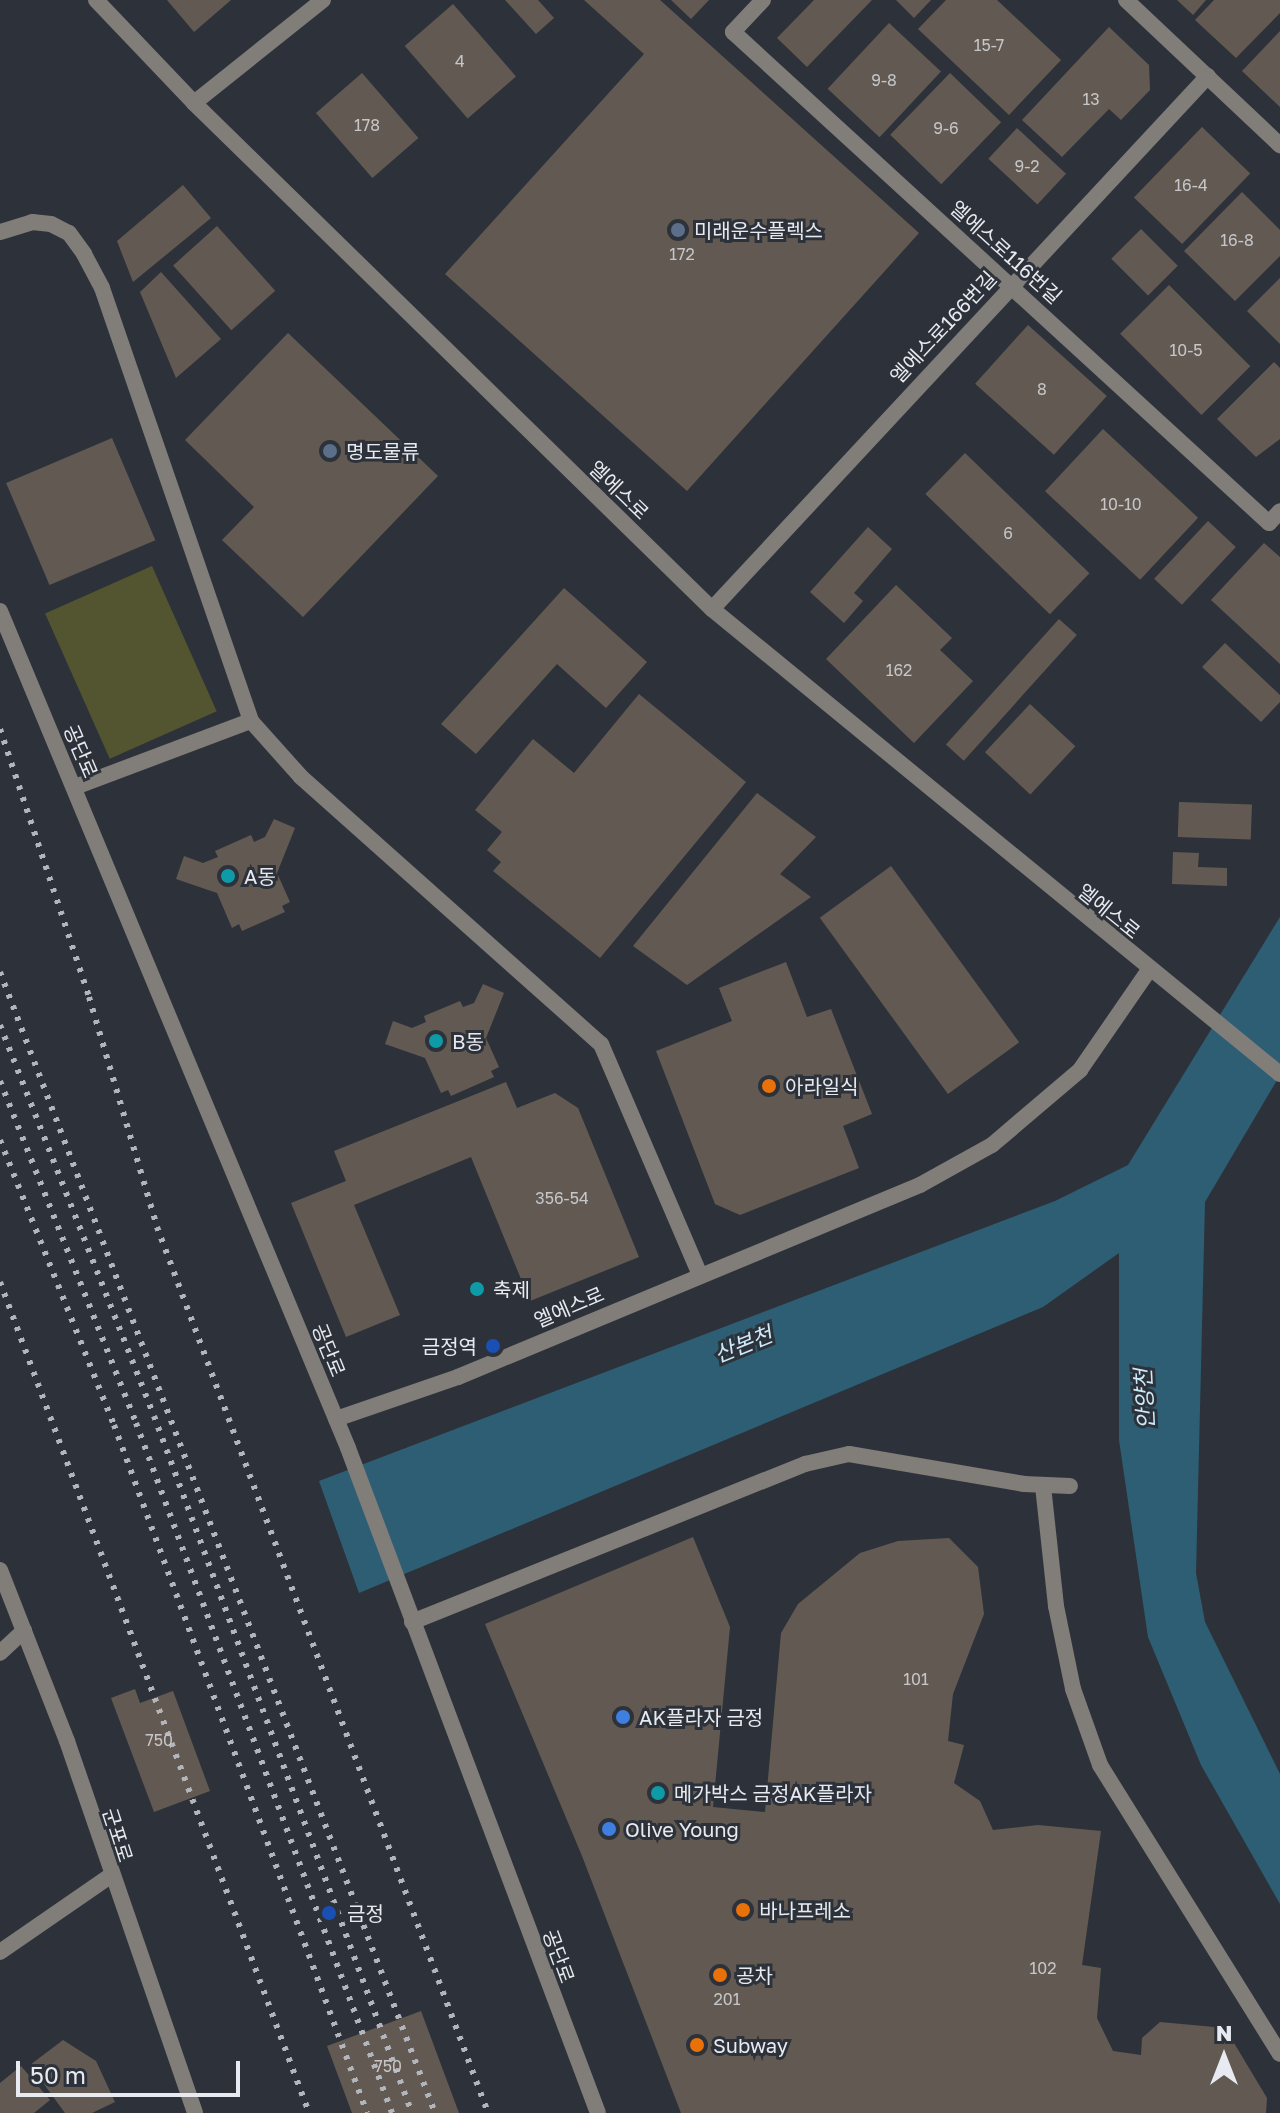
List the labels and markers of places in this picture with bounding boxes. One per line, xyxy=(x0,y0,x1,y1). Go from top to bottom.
place label: 미래운수플렉스 xyxy=(694,218,823,242)
marker: 미래운수플렉스 xyxy=(669,221,687,239)
place label: 명도물류 xyxy=(346,439,420,463)
marker: 명도물류 xyxy=(321,442,339,460)
place label: A동 xyxy=(244,864,276,888)
marker: A동 xyxy=(219,867,237,885)
place label: B동 xyxy=(452,1029,484,1053)
marker: B동 xyxy=(427,1032,445,1050)
place label: 아라일식 xyxy=(785,1074,859,1098)
marker: 아라일식 xyxy=(760,1077,778,1095)
place label: 축제 xyxy=(493,1277,530,1301)
marker: 축제 xyxy=(468,1280,486,1298)
place label: 금정역 xyxy=(422,1334,477,1358)
marker: 금정역 xyxy=(484,1337,502,1355)
place label: AK플라자 금정 xyxy=(639,1705,763,1729)
marker: AK플라자 금정 xyxy=(614,1708,632,1726)
place label: 메가박스 금정AK플라자 xyxy=(674,1781,872,1805)
marker: 메가박스 금정AK플라자 xyxy=(649,1784,667,1802)
place label: Olive Young xyxy=(625,1817,739,1841)
marker: Olive Young xyxy=(600,1820,618,1838)
place label: 바나프레소 xyxy=(759,1898,851,1922)
place label: 금정 xyxy=(347,1901,384,1925)
marker: 바나프레소 xyxy=(734,1901,752,1919)
marker: 금정 xyxy=(318,1902,340,1924)
place label: 공차 xyxy=(736,1963,773,1987)
marker: 공차 xyxy=(711,1966,729,1984)
place label: Subway xyxy=(713,2033,788,2057)
marker: Subway xyxy=(688,2036,706,2054)

